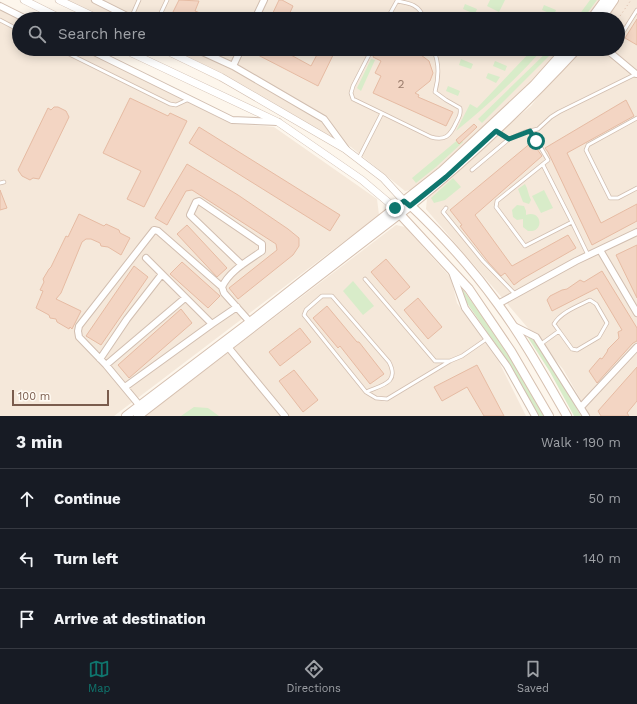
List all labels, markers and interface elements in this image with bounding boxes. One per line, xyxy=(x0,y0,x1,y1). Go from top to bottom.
search box xyxy=(12,12,625,56)
icon: search xyxy=(26,23,48,45)
text: Search here xyxy=(58,25,146,43)
house number: 2 xyxy=(398,77,405,91)
route start xyxy=(527,132,545,150)
route end xyxy=(386,199,404,217)
scale bar xyxy=(12,388,109,407)
text: 100 m xyxy=(18,390,50,403)
text: 3 min xyxy=(16,432,62,452)
text: Walk · 190 m xyxy=(541,435,621,450)
icon: ahead xyxy=(16,488,38,510)
text: Continue xyxy=(54,490,121,508)
text: 50 m xyxy=(589,491,621,506)
icon: left xyxy=(16,548,38,570)
text: Turn left xyxy=(54,550,118,568)
text: 140 m xyxy=(583,551,621,566)
icon: arrive xyxy=(16,608,38,630)
text: Arrive at destination xyxy=(54,610,206,628)
tab: Map xyxy=(88,658,110,695)
tab: Directions xyxy=(287,658,341,695)
tab: Saved xyxy=(517,658,549,695)

